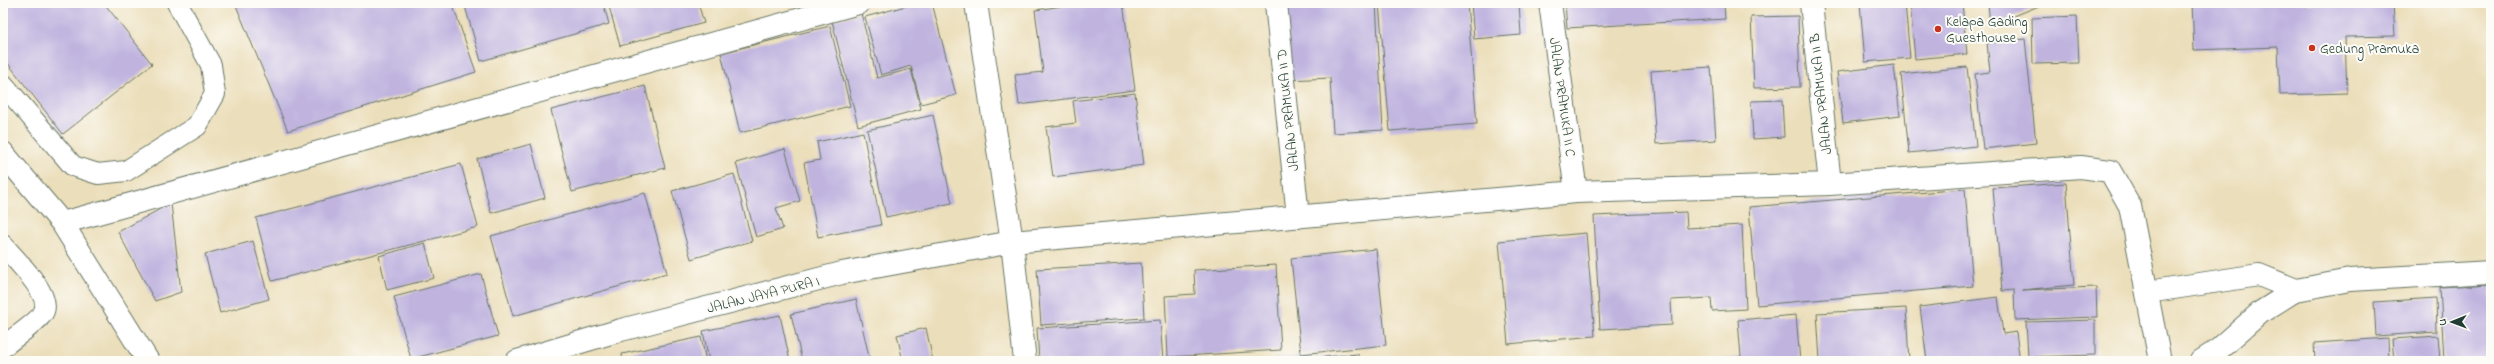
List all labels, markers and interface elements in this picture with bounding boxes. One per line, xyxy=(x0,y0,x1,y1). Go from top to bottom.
place label: Kelapa Gading Guesthouse xyxy=(1946,12,2028,49)
marker: Kelapa Gading Guesthouse xyxy=(1933,24,1943,34)
street label: JALAN PRAMUKA II B xyxy=(1805,32,1838,155)
street label: JALAN PRAMUKA II C xyxy=(1543,36,1580,158)
place label: Gedung Pramuka xyxy=(2320,39,2419,61)
marker: Gedung Pramuka xyxy=(2307,43,2317,53)
street label: JALAN PRAMUKA II D xyxy=(1272,48,1305,172)
street label: JALAN JAYA PURA I xyxy=(705,271,822,320)
north arrow xyxy=(2432,302,2472,342)
text: U xyxy=(2435,318,2451,326)

